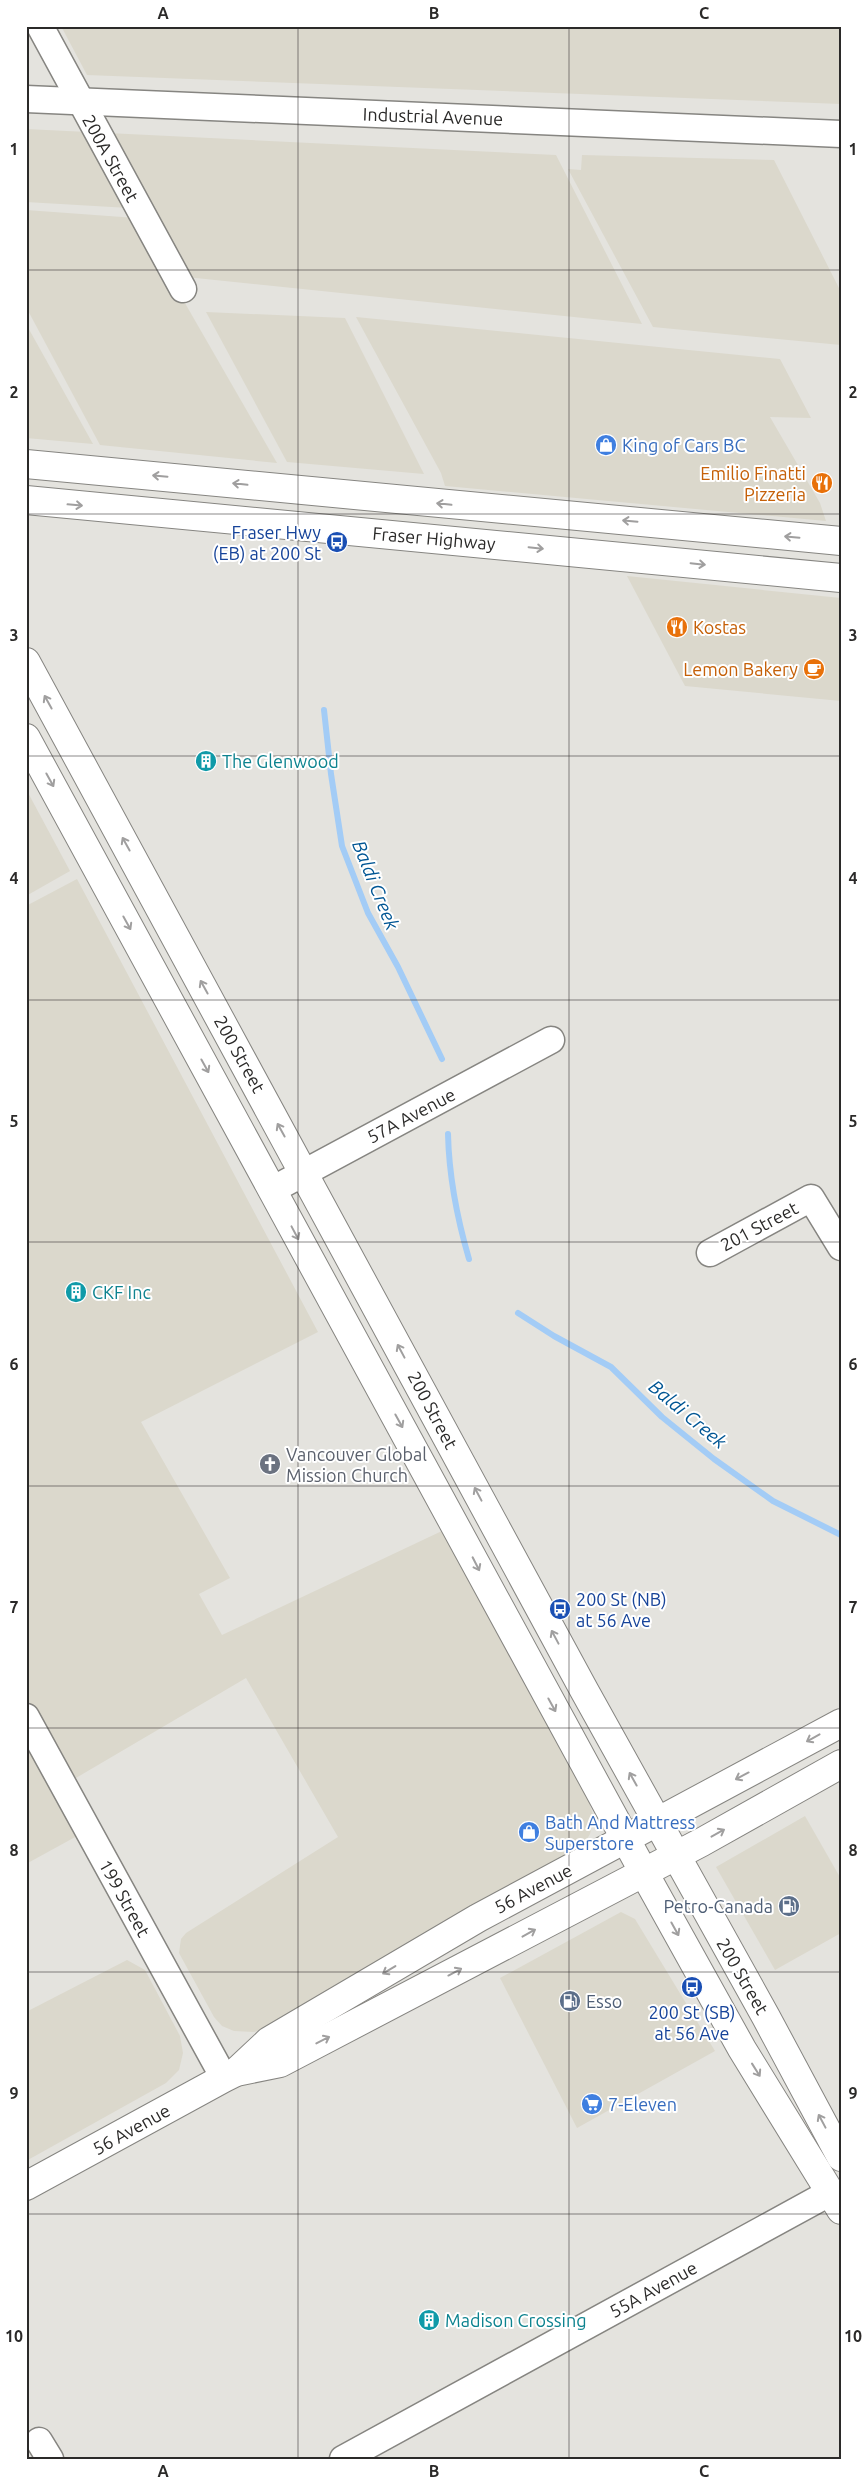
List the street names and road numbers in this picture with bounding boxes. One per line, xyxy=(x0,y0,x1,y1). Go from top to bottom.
street label: Industrial Avenue xyxy=(362,104,504,128)
street label: 200A Street xyxy=(79,111,143,205)
street label: Fraser Highway xyxy=(372,523,497,553)
street label: 200 Street xyxy=(211,1012,269,1096)
street label: 57A Avenue xyxy=(364,1083,458,1147)
street label: 201 Street xyxy=(717,1197,801,1255)
street label: 200 Street xyxy=(404,1368,462,1452)
street label: 199 Street xyxy=(96,1856,154,1940)
street label: 56 Avenue xyxy=(491,1859,575,1917)
street label: 200 Street xyxy=(713,1934,773,2018)
street label: 56 Avenue xyxy=(89,2100,173,2158)
street label: 55A Avenue xyxy=(606,2257,700,2321)

